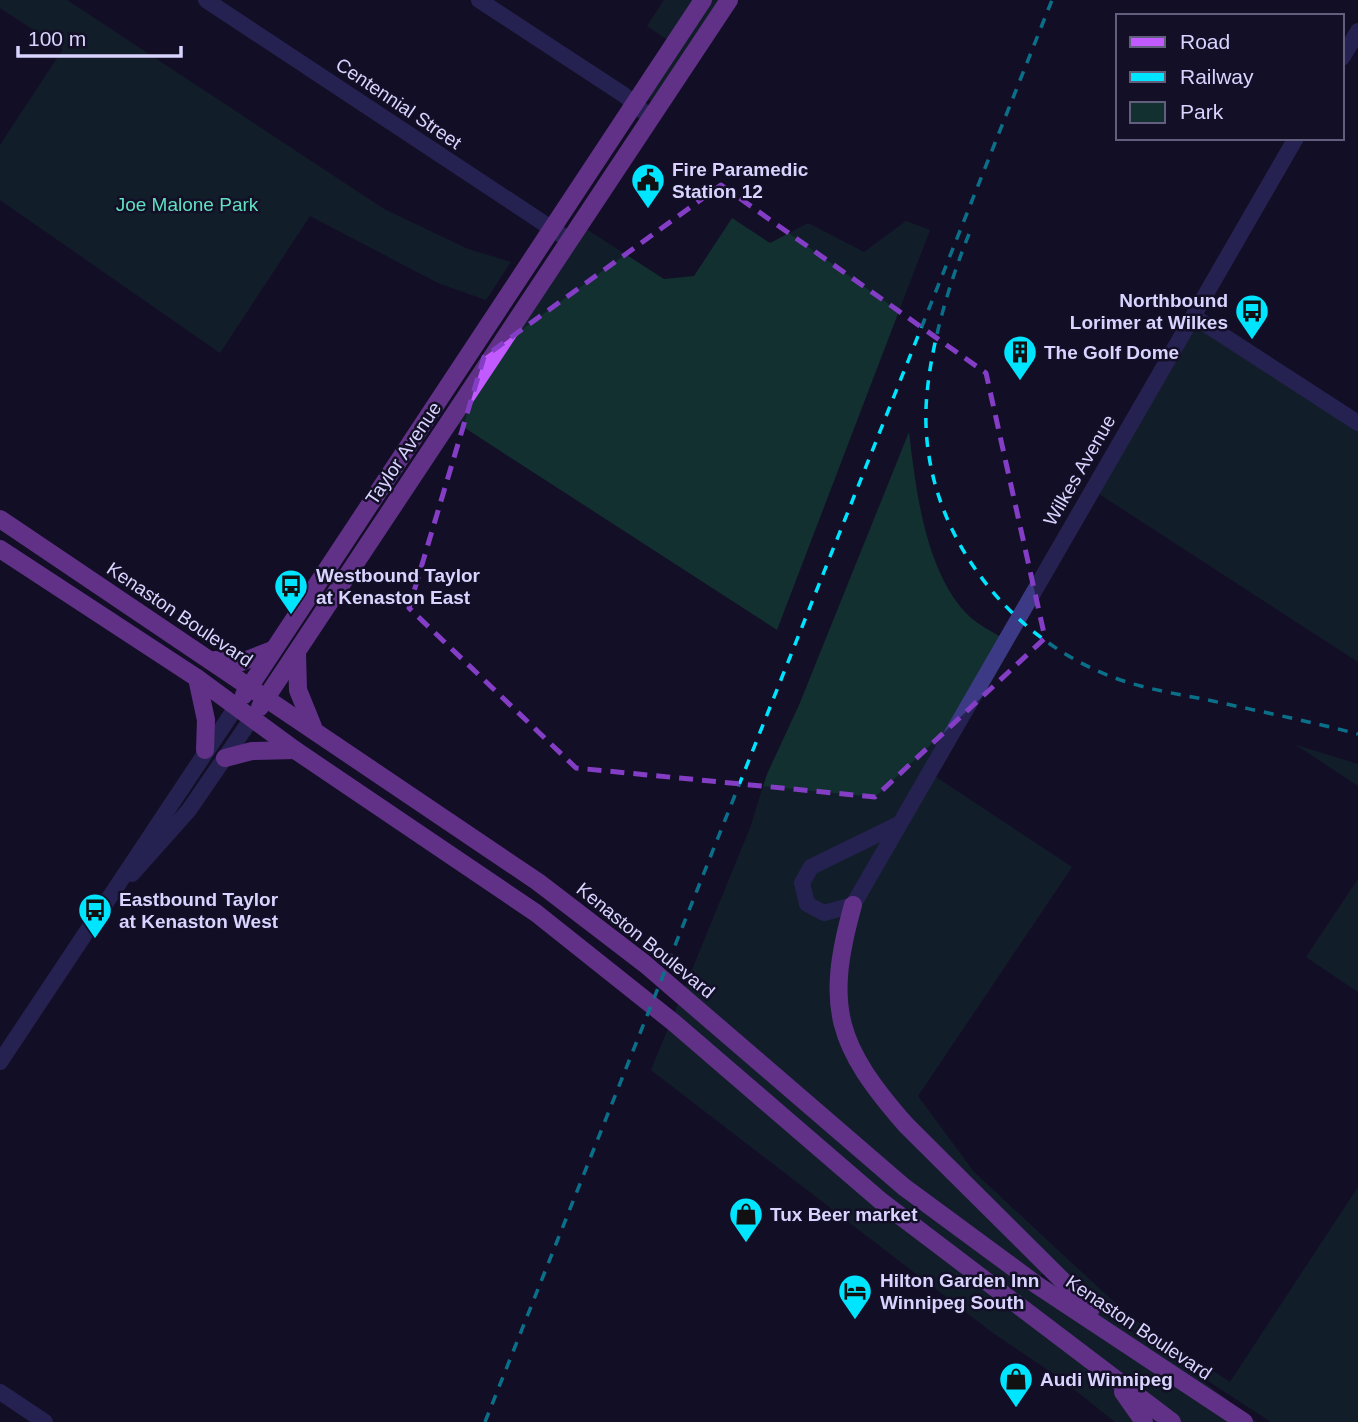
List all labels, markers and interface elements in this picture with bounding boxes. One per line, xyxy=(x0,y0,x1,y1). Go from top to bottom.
scale bar xyxy=(18,14,180,58)
legend xyxy=(1116,14,1344,140)
text: 100 m xyxy=(28,27,86,50)
text: Road xyxy=(1180,30,1230,53)
street label: Centennial Street xyxy=(332,54,466,154)
text: Railway xyxy=(1180,65,1254,88)
text: Park xyxy=(1180,100,1224,123)
place label: Fire Paramedic Station 12 xyxy=(672,159,809,202)
public building icon: Fire Paramedic Station 12 xyxy=(629,161,667,210)
park label: Joe Malone Park xyxy=(116,194,259,215)
place label: Northbound Lorimer at Wilkes xyxy=(1070,290,1228,333)
bus stop icon: Northbound Lorimer at Wilkes xyxy=(1233,292,1271,341)
building icon: The Golf Dome xyxy=(1001,333,1039,382)
place label: The Golf Dome xyxy=(1044,342,1179,363)
street label: Taylor Avenue xyxy=(361,398,445,508)
street label: Wilkes Avenue xyxy=(1039,411,1120,529)
street label: Kenaston Boulevard xyxy=(103,558,257,671)
place label: Westbound Taylor at Kenaston East xyxy=(316,565,481,608)
bus stop icon: Westbound Taylor at Kenaston East xyxy=(272,567,310,616)
street label: Kenaston Boulevard xyxy=(573,878,719,1002)
place label: Eastbound Taylor at Kenaston West xyxy=(119,889,279,932)
bus stop icon: Eastbound Taylor at Kenaston West xyxy=(76,891,114,940)
shop icon: Tux Beer market xyxy=(727,1195,765,1244)
place label: Tux Beer market xyxy=(770,1204,918,1225)
place label: Hilton Garden Inn Winnipeg South xyxy=(880,1270,1039,1313)
street label: Kenaston Boulevard xyxy=(1062,1271,1216,1384)
hotel icon: Hilton Garden Inn Winnipeg South xyxy=(836,1272,874,1321)
shop icon: Audi Winnipeg xyxy=(997,1360,1035,1409)
place label: Audi Winnipeg xyxy=(1040,1369,1173,1390)

